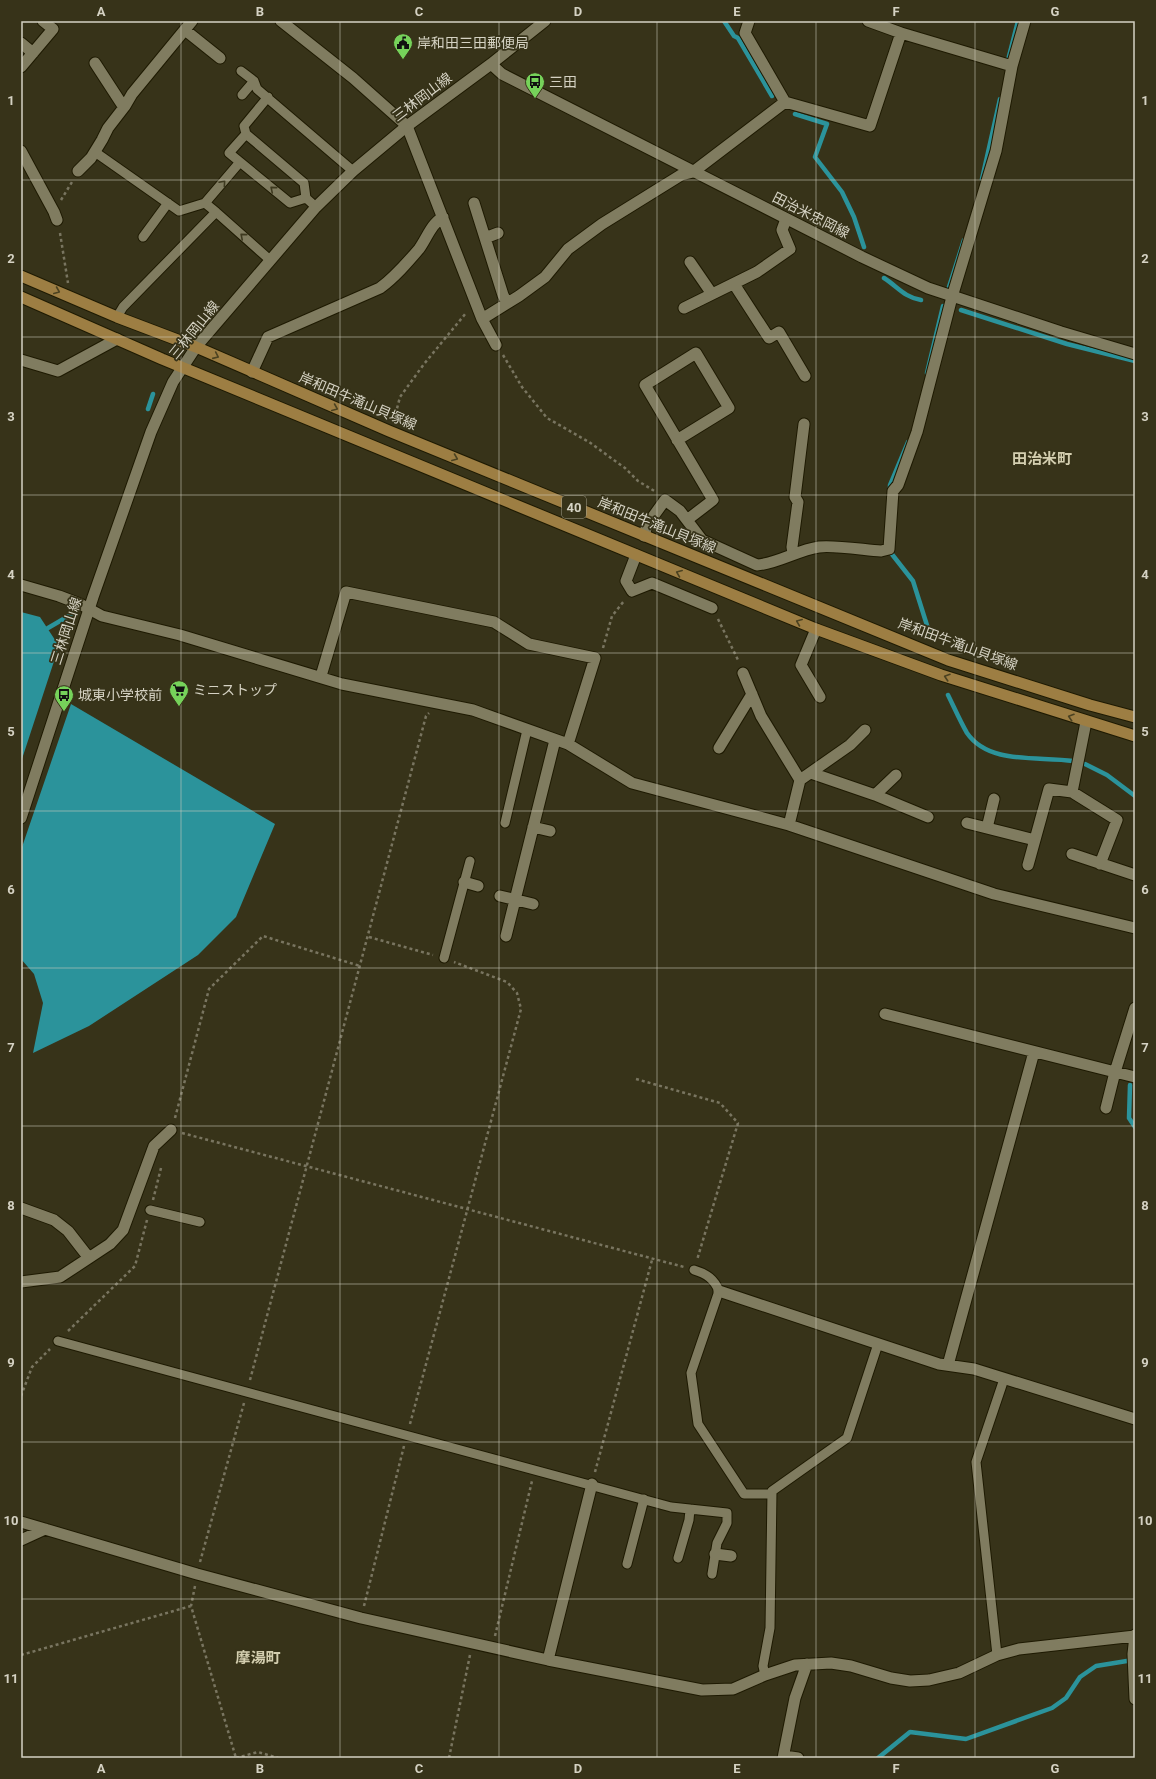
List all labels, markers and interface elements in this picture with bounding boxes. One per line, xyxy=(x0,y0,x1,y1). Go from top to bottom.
text: A xyxy=(97,4,106,19)
text: B xyxy=(256,4,264,19)
text: C xyxy=(415,4,424,19)
text: D xyxy=(574,4,582,19)
text: E xyxy=(733,4,741,19)
text: F xyxy=(892,4,900,19)
text: G xyxy=(1051,4,1060,19)
public building icon: 岸和田三田郵便局 xyxy=(392,32,414,60)
place label: 岸和田三田郵便局 xyxy=(417,35,529,51)
street label: 三林岡山線 xyxy=(389,70,455,124)
bus stop icon: 三田 xyxy=(524,71,546,99)
place label: 三田 xyxy=(549,74,577,90)
text: 1 xyxy=(7,93,15,108)
text: 1 xyxy=(1141,93,1149,108)
one-way arrow xyxy=(218,180,225,187)
one-way arrow xyxy=(270,187,277,194)
street label: 田治米忠岡線 xyxy=(770,189,852,241)
one-way arrow xyxy=(240,234,248,241)
text: 2 xyxy=(7,251,15,266)
text: 2 xyxy=(1141,251,1149,266)
one-way arrow xyxy=(52,286,60,294)
street label: 三林岡山線 xyxy=(166,298,222,362)
one-way arrow xyxy=(212,351,220,359)
street label: 岸和田牛滝山貝塚線 xyxy=(297,369,419,433)
one-way arrow xyxy=(331,403,339,411)
text: 3 xyxy=(7,409,15,424)
text: 3 xyxy=(1141,409,1149,424)
district label: 田治米町 xyxy=(1012,450,1072,468)
one-way arrow xyxy=(451,453,459,461)
street label: 岸和田牛滝山貝塚線 xyxy=(596,494,718,556)
road number: 40 xyxy=(562,496,586,518)
text: 4 xyxy=(7,567,15,582)
text: 4 xyxy=(1141,567,1149,582)
one-way arrow xyxy=(675,569,682,577)
street label: 三林岡山線 xyxy=(48,595,84,667)
street label: 岸和田牛滝山貝塚線 xyxy=(896,615,1020,673)
one-way arrow xyxy=(795,619,802,627)
one-way arrow xyxy=(944,674,951,682)
supermarket icon: ミニストップ xyxy=(168,679,190,707)
place label: ミニストップ xyxy=(193,682,277,698)
bus stop icon: 城東小学校前 xyxy=(53,684,75,712)
place label: 城東小学校前 xyxy=(78,687,162,703)
one-way arrow xyxy=(1068,713,1075,722)
text: 5 xyxy=(7,724,15,739)
text: 5 xyxy=(1141,724,1149,739)
text: 6 xyxy=(7,882,15,897)
text: 6 xyxy=(1141,882,1149,897)
text: 7 xyxy=(7,1040,15,1055)
text: 7 xyxy=(1141,1040,1149,1055)
text: 8 xyxy=(7,1198,15,1213)
text: 8 xyxy=(1141,1198,1149,1213)
text: 9 xyxy=(7,1355,15,1370)
text: 9 xyxy=(1141,1355,1149,1370)
text: 10 xyxy=(4,1513,18,1528)
text: 10 xyxy=(1138,1513,1152,1528)
district label: 摩湯町 xyxy=(235,1649,281,1667)
text: 11 xyxy=(4,1671,18,1686)
text: 11 xyxy=(1138,1671,1152,1686)
text: A xyxy=(97,1761,106,1776)
text: B xyxy=(256,1761,264,1776)
text: C xyxy=(415,1761,424,1776)
text: D xyxy=(574,1761,582,1776)
text: E xyxy=(733,1761,741,1776)
text: F xyxy=(892,1761,900,1776)
text: G xyxy=(1051,1761,1060,1776)

